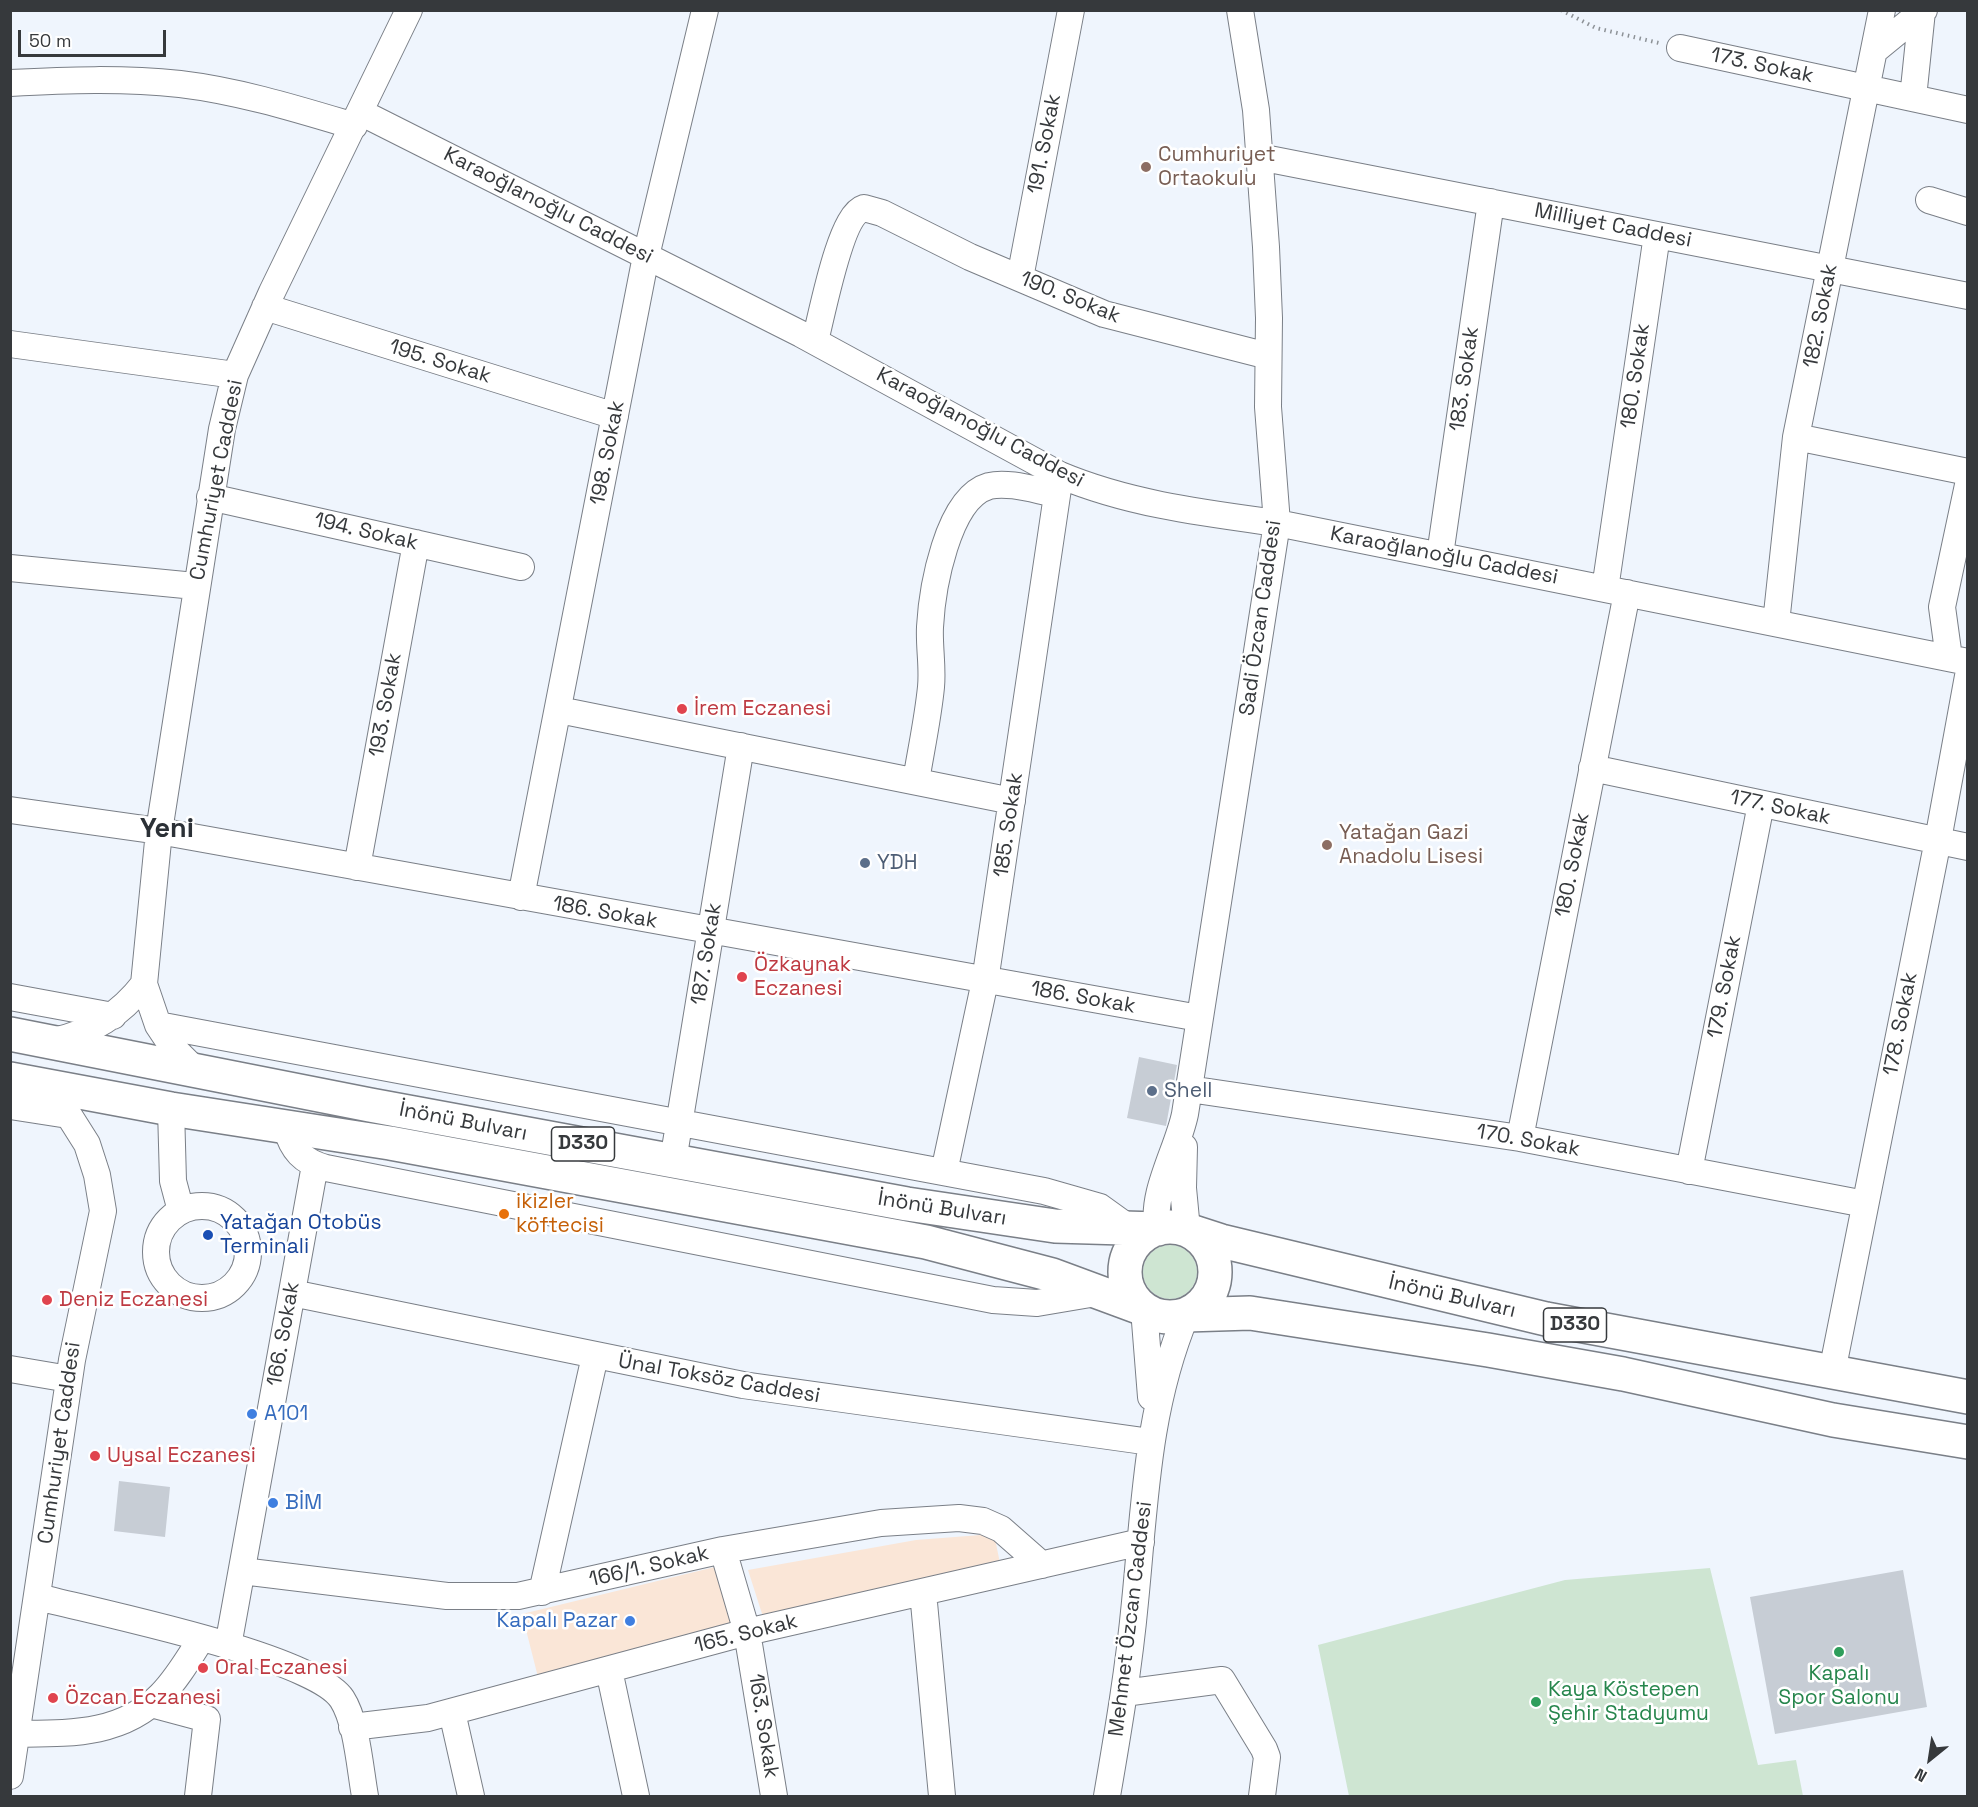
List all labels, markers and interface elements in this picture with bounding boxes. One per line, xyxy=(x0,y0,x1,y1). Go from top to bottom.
scale bar xyxy=(21,18,170,56)
text: 50 m xyxy=(29,29,71,52)
street label: 173. Sokak xyxy=(1708,43,1816,89)
street label: 191. Sokak xyxy=(1023,92,1067,196)
street label: Karaoğlanoğlu Caddesi xyxy=(439,142,657,270)
place label: Cumhuriyet Ortaokulu xyxy=(1158,142,1276,192)
marker: Cumhuriyet Ortaokulu xyxy=(1139,160,1153,174)
street label: Milliyet Caddesi xyxy=(1532,198,1694,254)
street label: 182. Sokak xyxy=(1799,262,1843,370)
street label: 190. Sokak xyxy=(1016,267,1124,329)
street label: 180. Sokak xyxy=(1616,322,1656,430)
street label: 183. Sokak xyxy=(1445,325,1485,433)
street label: 195. Sokak xyxy=(386,335,494,389)
street label: Karaoğlanoğlu Caddesi xyxy=(872,363,1088,493)
street label: Cumhuriyet Caddesi xyxy=(185,378,249,582)
street label: 198. Sokak xyxy=(586,399,630,507)
street label: 194. Sokak xyxy=(312,508,420,556)
street label: Sadi Özcan Caddesi xyxy=(1235,519,1287,717)
street label: Karaoğlanoğlu Caddesi xyxy=(1328,522,1560,590)
street label: 193. Sokak xyxy=(364,651,408,759)
place label: İrem Eczanesi xyxy=(694,696,831,722)
marker: İrem Eczanesi xyxy=(675,702,689,716)
street label: 185. Sokak xyxy=(989,771,1029,879)
street label: 177. Sokak xyxy=(1727,785,1833,831)
street label: 180. Sokak xyxy=(1551,811,1595,919)
district label: Yeni xyxy=(140,814,194,846)
place label: Yatağan Gazi Anadolu Lisesi xyxy=(1339,820,1483,870)
marker: Yatağan Gazi Anadolu Lisesi xyxy=(1320,838,1334,852)
place label: YDH xyxy=(877,850,918,876)
marker: YDH xyxy=(858,856,872,870)
street label: 186. Sokak xyxy=(551,891,659,935)
street label: 187. Sokak xyxy=(686,901,728,1007)
street label: 179. Sokak xyxy=(1703,933,1747,1041)
place label: Özkaynak Eczanesi xyxy=(754,952,851,1002)
marker: Özkaynak Eczanesi xyxy=(735,970,749,984)
street label: 178. Sokak xyxy=(1879,970,1923,1078)
street label: 186. Sokak xyxy=(1029,976,1137,1020)
place label: Shell xyxy=(1164,1078,1212,1104)
marker: Shell xyxy=(1145,1084,1159,1098)
street label: İnönü Bulvarı xyxy=(397,1097,529,1147)
street label: 170. Sokak xyxy=(1474,1120,1582,1162)
road number: D330 xyxy=(552,1127,614,1161)
street label: İnönü Bulvarı xyxy=(876,1186,1008,1232)
place label: ikizler köftecisi xyxy=(516,1189,604,1239)
marker: ikizler köftecisi xyxy=(497,1207,511,1221)
place label: Yatağan Otobüs Terminali xyxy=(220,1210,381,1260)
marker: Yatağan Otobüs Terminali xyxy=(201,1228,215,1242)
street label: İnönü Bulvarı xyxy=(1386,1270,1518,1324)
street label: 166. Sokak xyxy=(262,1280,306,1388)
place label: Deniz Eczanesi xyxy=(59,1287,208,1313)
marker: Deniz Eczanesi xyxy=(40,1293,54,1307)
road number: D330 xyxy=(1544,1308,1606,1342)
street label: Cumhuriyet Caddesi xyxy=(33,1340,87,1546)
street label: Ünal Toksöz Caddesi xyxy=(616,1349,822,1409)
place label: A101 xyxy=(264,1401,308,1427)
marker: A101 xyxy=(245,1407,259,1421)
place label: Uysal Eczanesi xyxy=(107,1443,256,1469)
marker: Uysal Eczanesi xyxy=(88,1449,102,1463)
place label: BİM xyxy=(285,1490,322,1516)
marker: BİM xyxy=(266,1496,280,1510)
street label: Mehmet Özcan Caddesi xyxy=(1104,1500,1158,1738)
street label: 166/1. Sokak xyxy=(587,1541,711,1593)
place label: Kapalı Pazar xyxy=(496,1608,618,1634)
street label: 165. Sokak xyxy=(692,1609,800,1659)
marker: Kapalı Pazar xyxy=(623,1614,637,1628)
marker: Kapalı Spor Salonu xyxy=(1832,1645,1846,1659)
place label: Oral Eczanesi xyxy=(215,1655,348,1681)
marker: Oral Eczanesi xyxy=(196,1661,210,1675)
place label: Kapalı Spor Salonu xyxy=(1778,1661,1900,1711)
street label: 163. Sokak xyxy=(742,1672,784,1780)
place label: Kaya Köstepen Şehir Stadyumu xyxy=(1548,1677,1709,1727)
place label: Özcan Eczanesi xyxy=(65,1685,221,1711)
marker: Özcan Eczanesi xyxy=(46,1691,60,1705)
marker: Kaya Köstepen Şehir Stadyumu xyxy=(1529,1695,1543,1709)
north arrow xyxy=(1900,1729,1960,1789)
text: N xyxy=(1911,1763,1931,1787)

